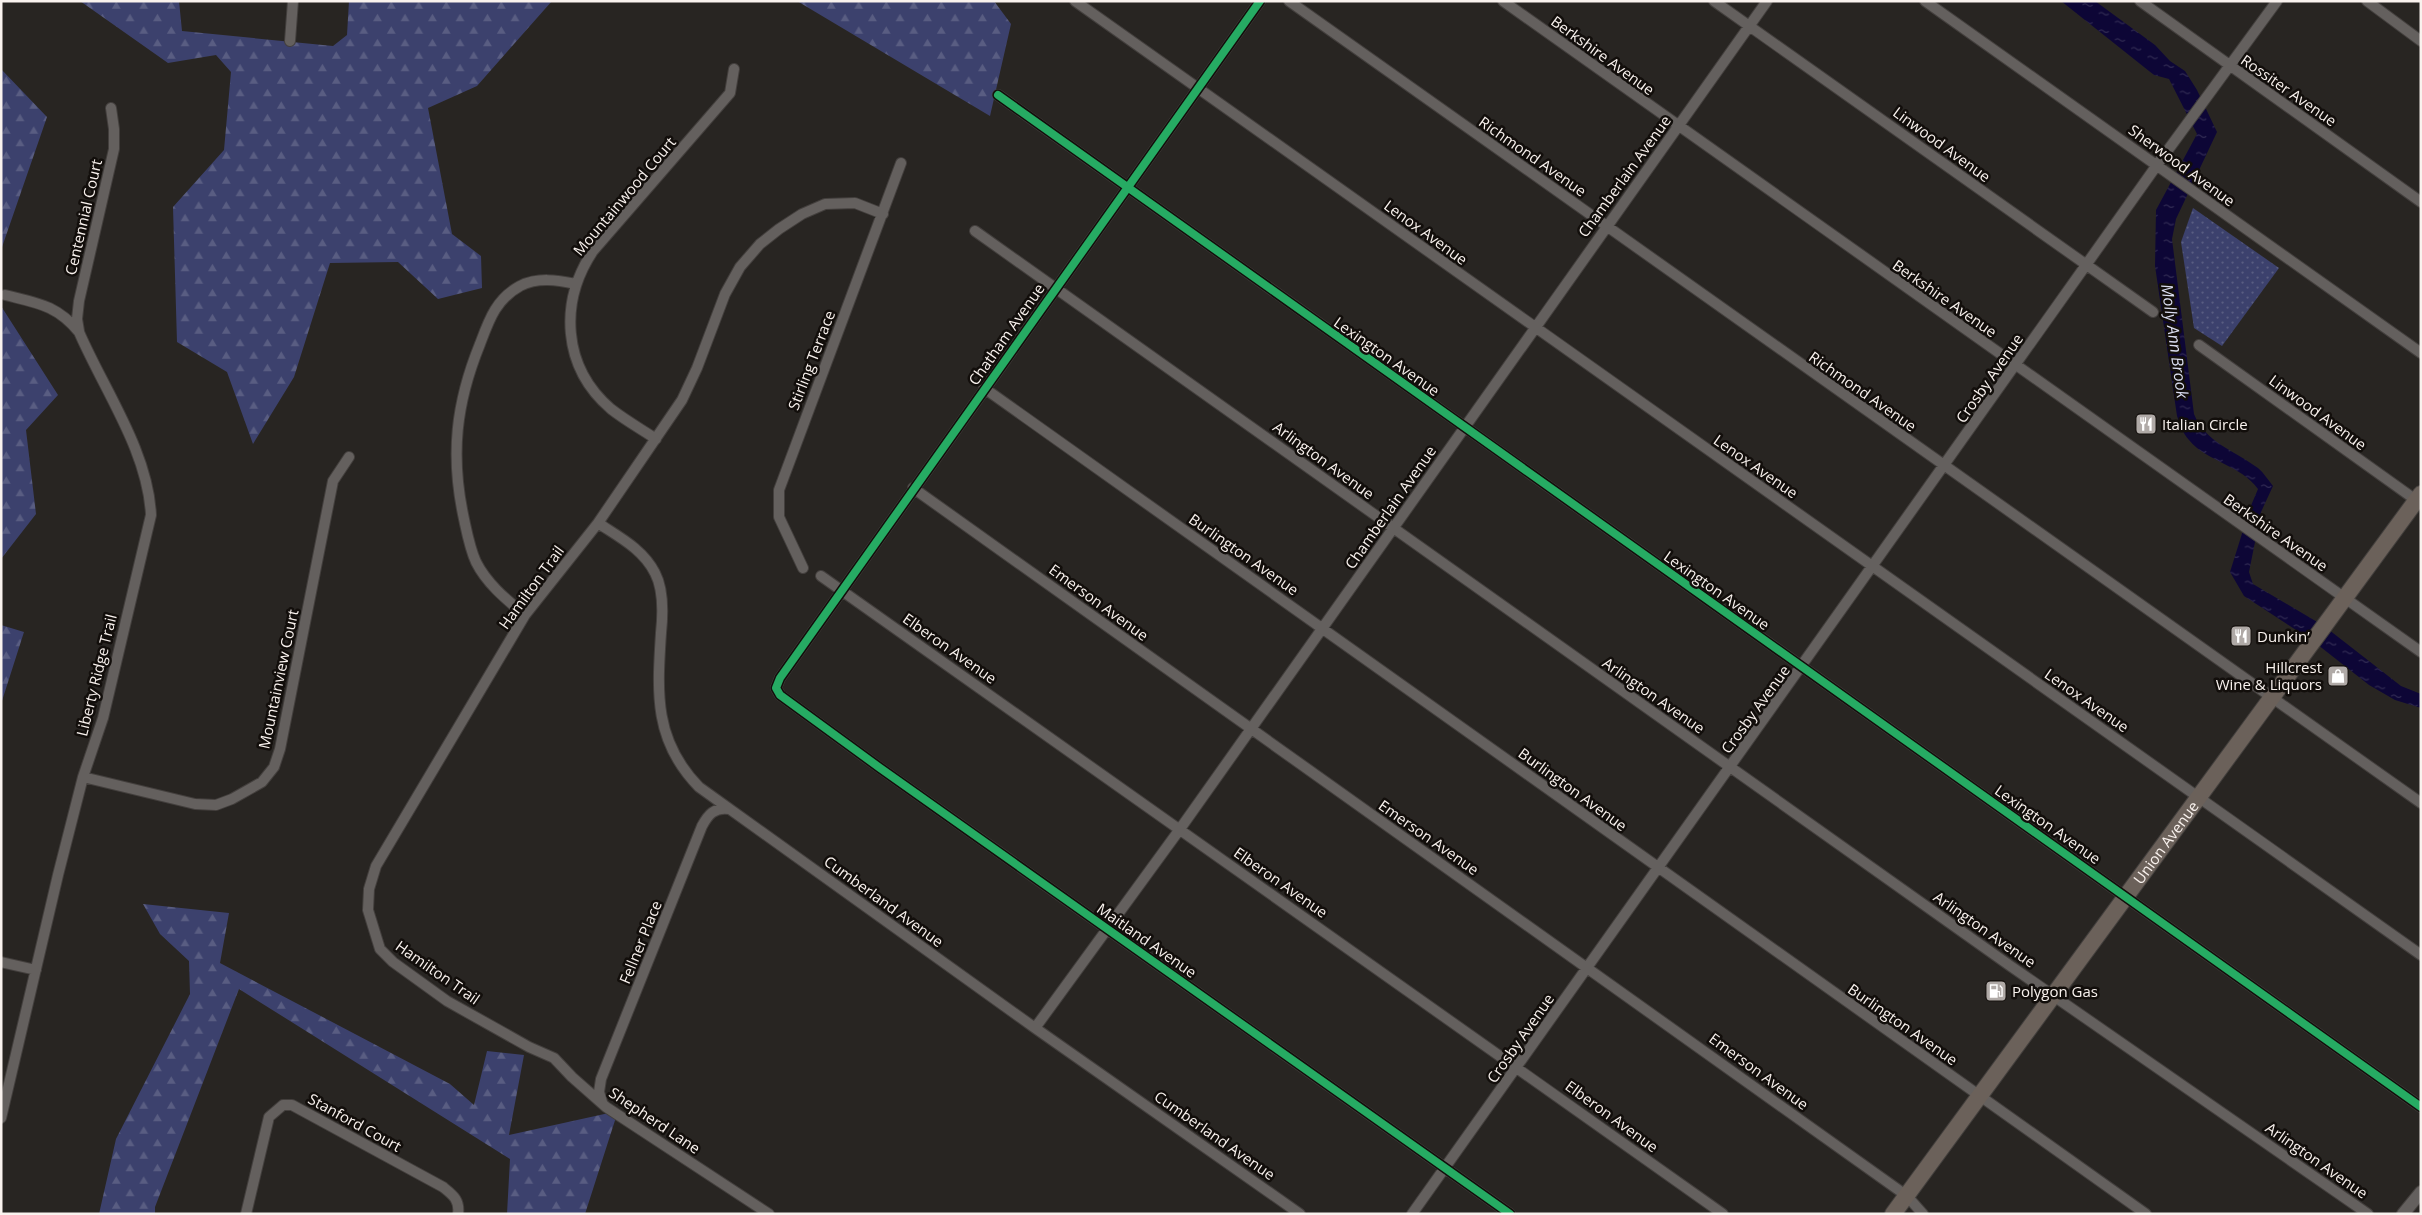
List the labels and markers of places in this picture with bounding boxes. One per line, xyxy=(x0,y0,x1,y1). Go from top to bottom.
restaurant icon: Italian Circle xyxy=(2134,412,2158,436)
place label: Italian Circle xyxy=(2162,414,2248,434)
restaurant icon: Dunkin’ xyxy=(2229,624,2253,648)
place label: Dunkin’ xyxy=(2257,626,2310,646)
place label: Hillcrest Wine & Liquors xyxy=(2216,657,2322,694)
shop icon: Hillcrest Wine & Liquors xyxy=(2326,664,2350,688)
fuel station icon: Polygon Gas xyxy=(1984,979,2008,1003)
place label: Polygon Gas xyxy=(2012,981,2098,1001)

